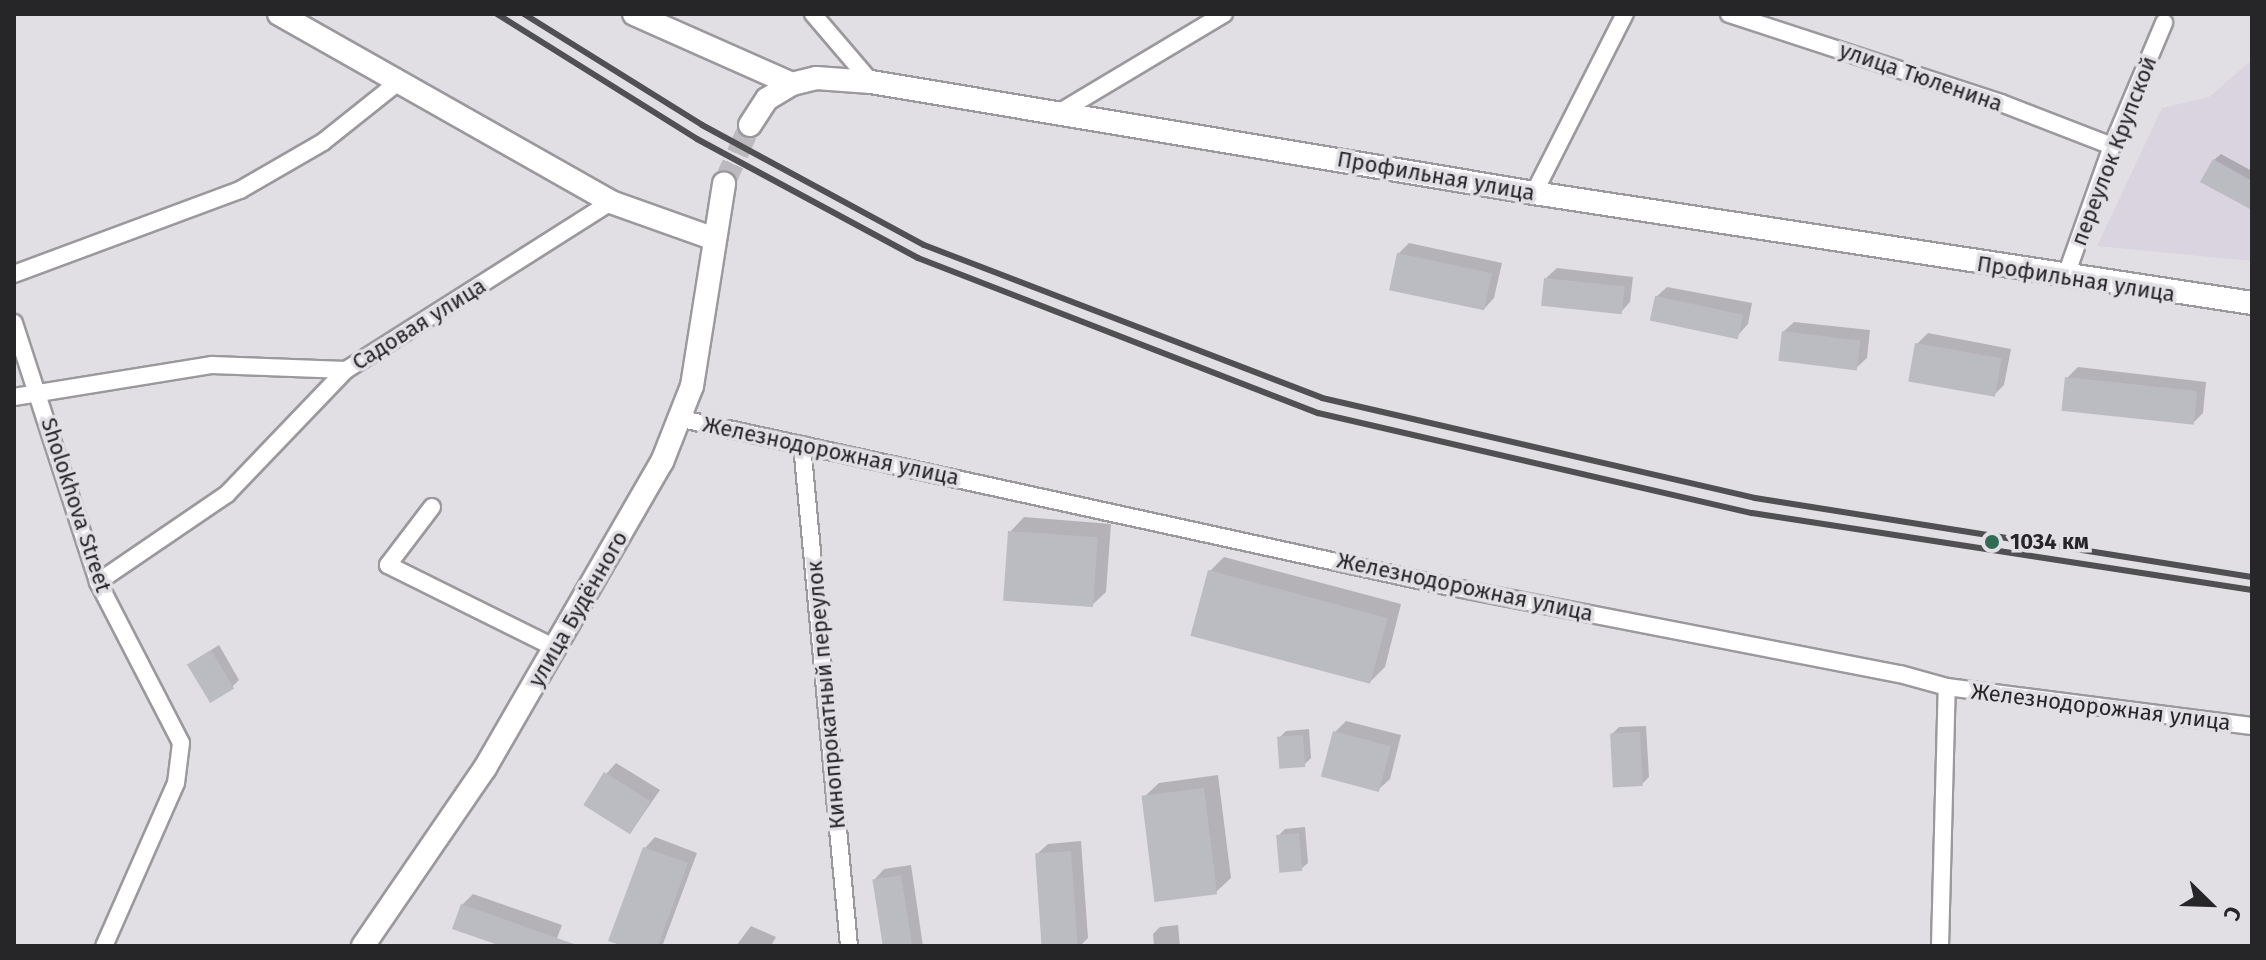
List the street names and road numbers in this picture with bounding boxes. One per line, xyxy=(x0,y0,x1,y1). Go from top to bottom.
street label: улица Тюленина xyxy=(1836,37,2006,117)
street label: переулок Крупской xyxy=(2066,53,2162,249)
street label: Профильная улица xyxy=(1335,146,1537,206)
street label: Профильная улица xyxy=(1975,250,2177,308)
street label: Садовая улица xyxy=(347,272,491,376)
street label: Железнодорожная улица xyxy=(701,411,961,491)
street label: Sholokhova Street xyxy=(35,414,117,596)
street label: улица Будённого xyxy=(523,527,633,691)
street label: Железнодорожная улица xyxy=(1335,547,1595,627)
street label: Кинопрокатный переулок xyxy=(801,560,851,830)
street label: Железнодорожная улица xyxy=(1970,678,2232,736)

